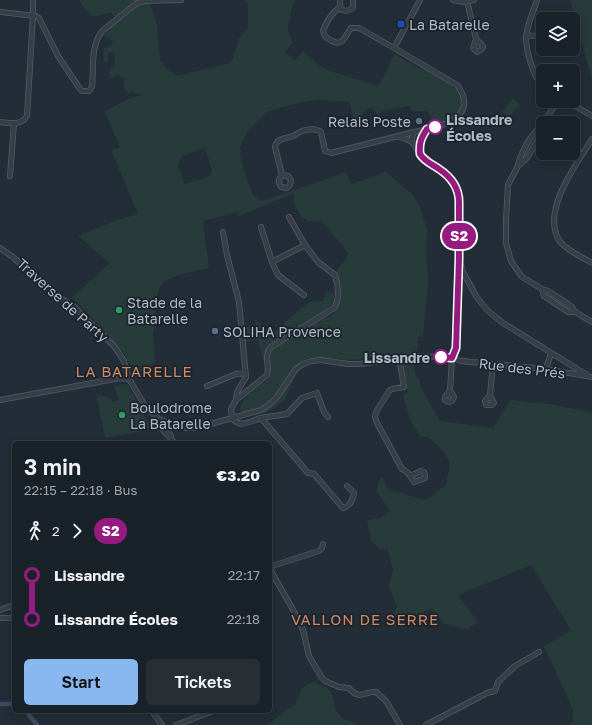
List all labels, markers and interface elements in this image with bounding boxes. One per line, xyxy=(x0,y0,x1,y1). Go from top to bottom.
map controls xyxy=(536,12,580,160)
button: layers xyxy=(536,12,580,56)
place label: La Batarelle xyxy=(409,16,490,33)
marker: La Batarelle xyxy=(396,19,406,29)
button: + xyxy=(536,64,580,108)
place label: Lissandre Écoles xyxy=(446,111,512,144)
place label: Relais Poste xyxy=(328,113,411,130)
marker: Relais Poste xyxy=(414,116,424,126)
button: − xyxy=(536,116,580,160)
marker: Lissandre Écoles xyxy=(427,119,443,135)
line badge: S2 xyxy=(441,223,477,249)
text: S2 xyxy=(450,227,468,244)
street label: Traverse de Party xyxy=(14,254,112,346)
place label: Stade de la Batarelle xyxy=(127,294,202,327)
marker: Stade de la Batarelle xyxy=(114,305,124,315)
place label: SOLIHA Provence xyxy=(223,323,341,340)
marker: SOLIHA Provence xyxy=(210,326,220,336)
place label: Lissandre xyxy=(364,349,430,366)
marker: Lissandre xyxy=(433,349,449,365)
street label: Rue des Prés xyxy=(478,354,566,382)
district label: LA BATARELLE xyxy=(75,362,193,380)
place label: Boulodrome La Batarelle xyxy=(130,399,212,432)
marker: Boulodrome La Batarelle xyxy=(117,410,127,420)
text: 3 min xyxy=(24,453,81,480)
text: €3.20 xyxy=(217,466,260,484)
text: 22:15 – 22:18 · Bus xyxy=(24,482,137,498)
icon: walk xyxy=(24,520,46,542)
icon: forward xyxy=(66,520,88,542)
text: S2 xyxy=(102,522,119,539)
text: 2 xyxy=(52,523,60,539)
text: Lissandre xyxy=(54,566,125,584)
text: 22:17 xyxy=(228,567,260,583)
text: Lissandre Écoles xyxy=(54,610,178,628)
district label: VALLON DE SERRE xyxy=(291,610,439,628)
text: 22:18 xyxy=(227,611,260,627)
button: Start xyxy=(24,659,138,705)
button: Tickets xyxy=(146,659,260,705)

